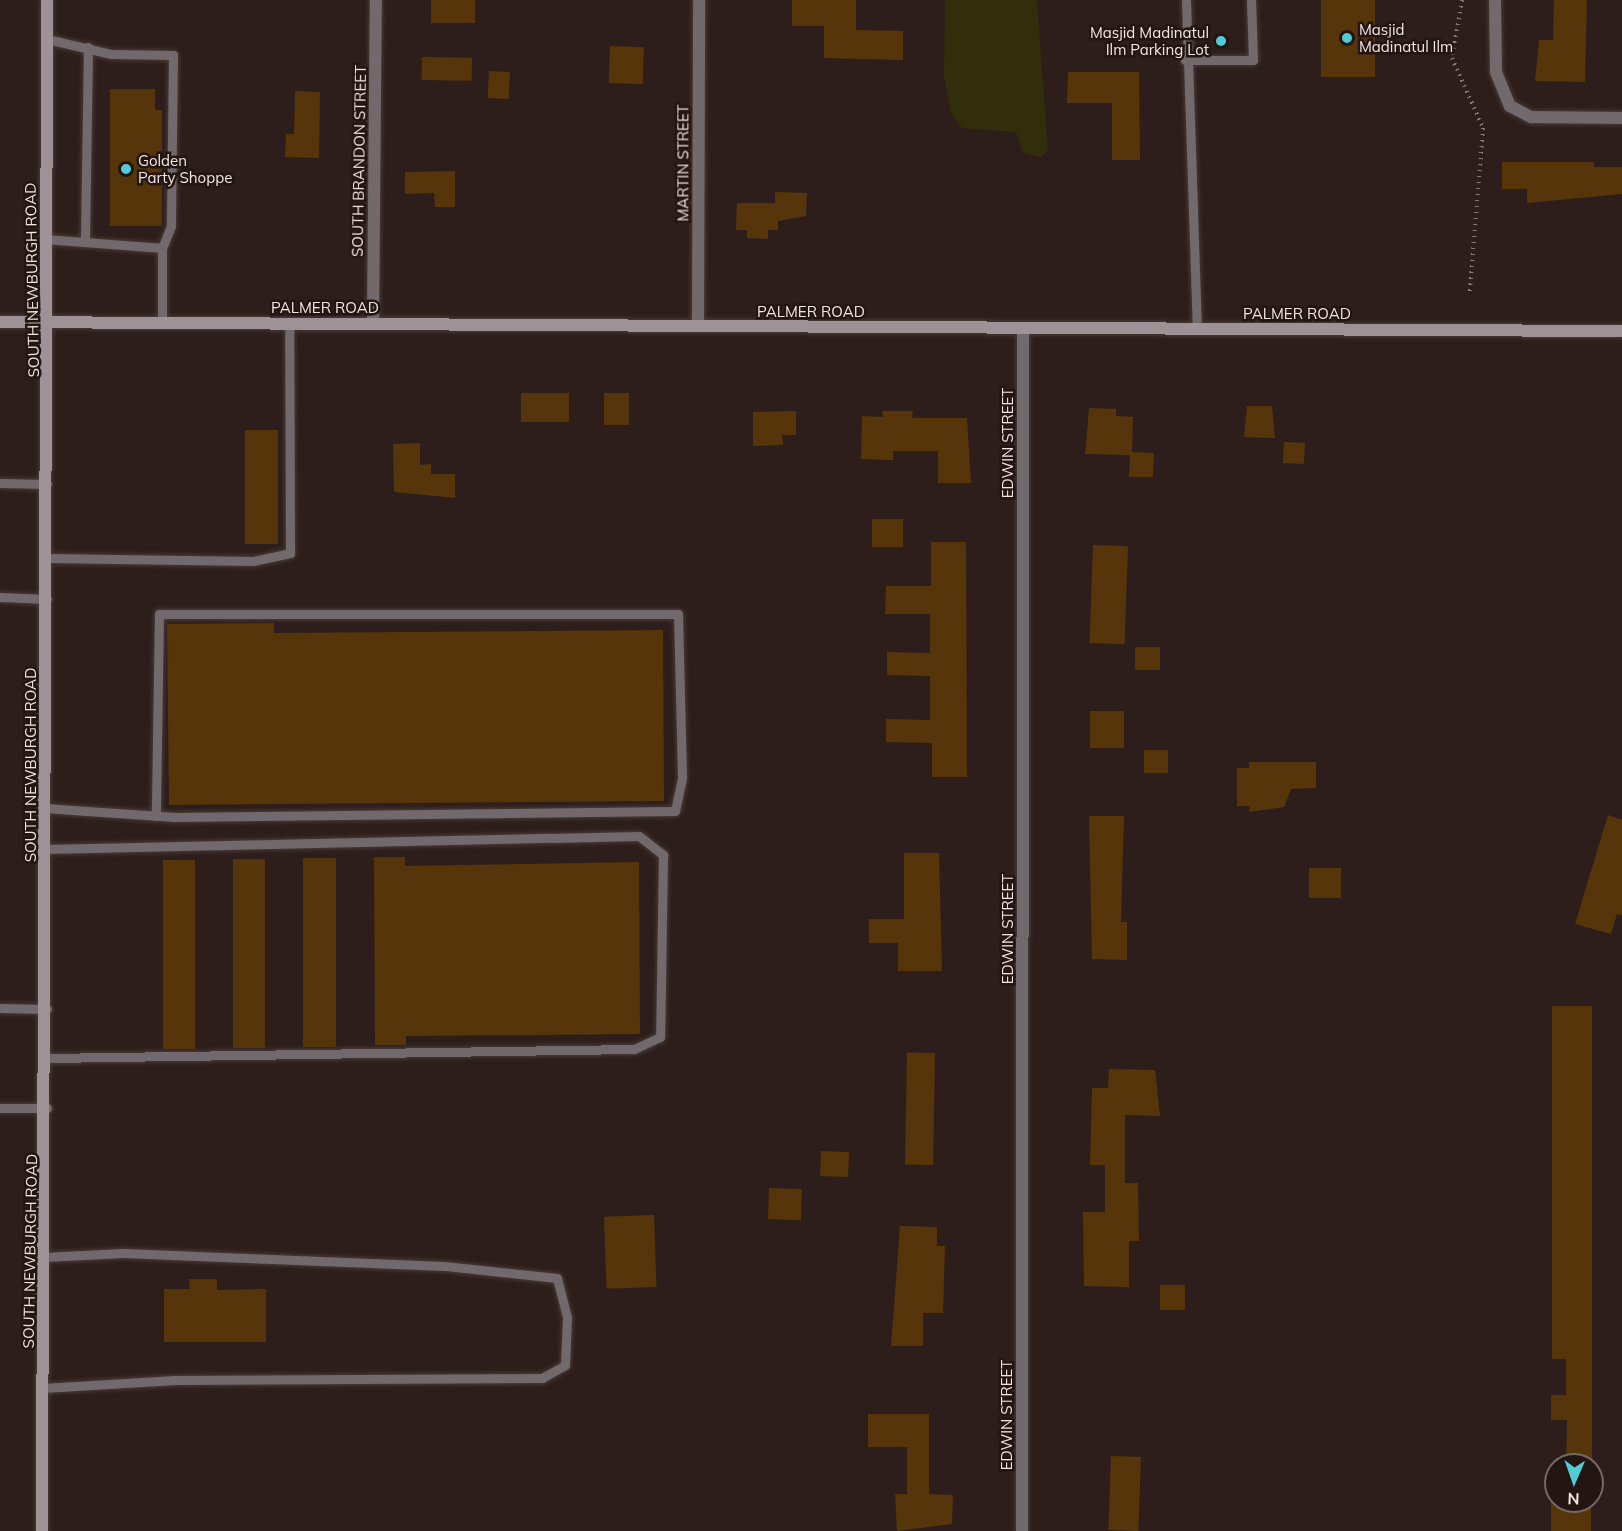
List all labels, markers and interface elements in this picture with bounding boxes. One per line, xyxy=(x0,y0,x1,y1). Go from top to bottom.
place label: Masjid Madinatul Ilm xyxy=(1359,20,1453,55)
place label: Masjid Madinatul Ilm Parking Lot xyxy=(1090,23,1209,58)
marker: Masjid Madinatul Ilm xyxy=(1340,31,1354,45)
marker: Masjid Madinatul Ilm Parking Lot xyxy=(1214,34,1228,48)
street label: SOUTH BRANDON STREET xyxy=(348,65,370,257)
street label: MARTIN STREET xyxy=(674,104,692,222)
place label: Golden Party Shoppe xyxy=(138,151,232,186)
marker: Golden Party Shoppe xyxy=(119,162,133,176)
street label: SOUTH NEWBURGH ROAD xyxy=(21,183,43,377)
street label: PALMER ROAD xyxy=(271,299,379,317)
street label: PALMER ROAD xyxy=(757,303,865,321)
street label: PALMER ROAD xyxy=(1243,305,1351,323)
street label: EDWIN STREET xyxy=(999,388,1017,498)
street label: SOUTH NEWBURGH ROAD xyxy=(22,668,40,862)
street label: EDWIN STREET xyxy=(999,874,1017,984)
street label: SOUTH NEWBURGH ROAD xyxy=(19,1154,41,1348)
street label: EDWIN STREET xyxy=(998,1360,1016,1470)
north arrow xyxy=(1544,1453,1604,1513)
text: N xyxy=(1567,1489,1580,1509)

